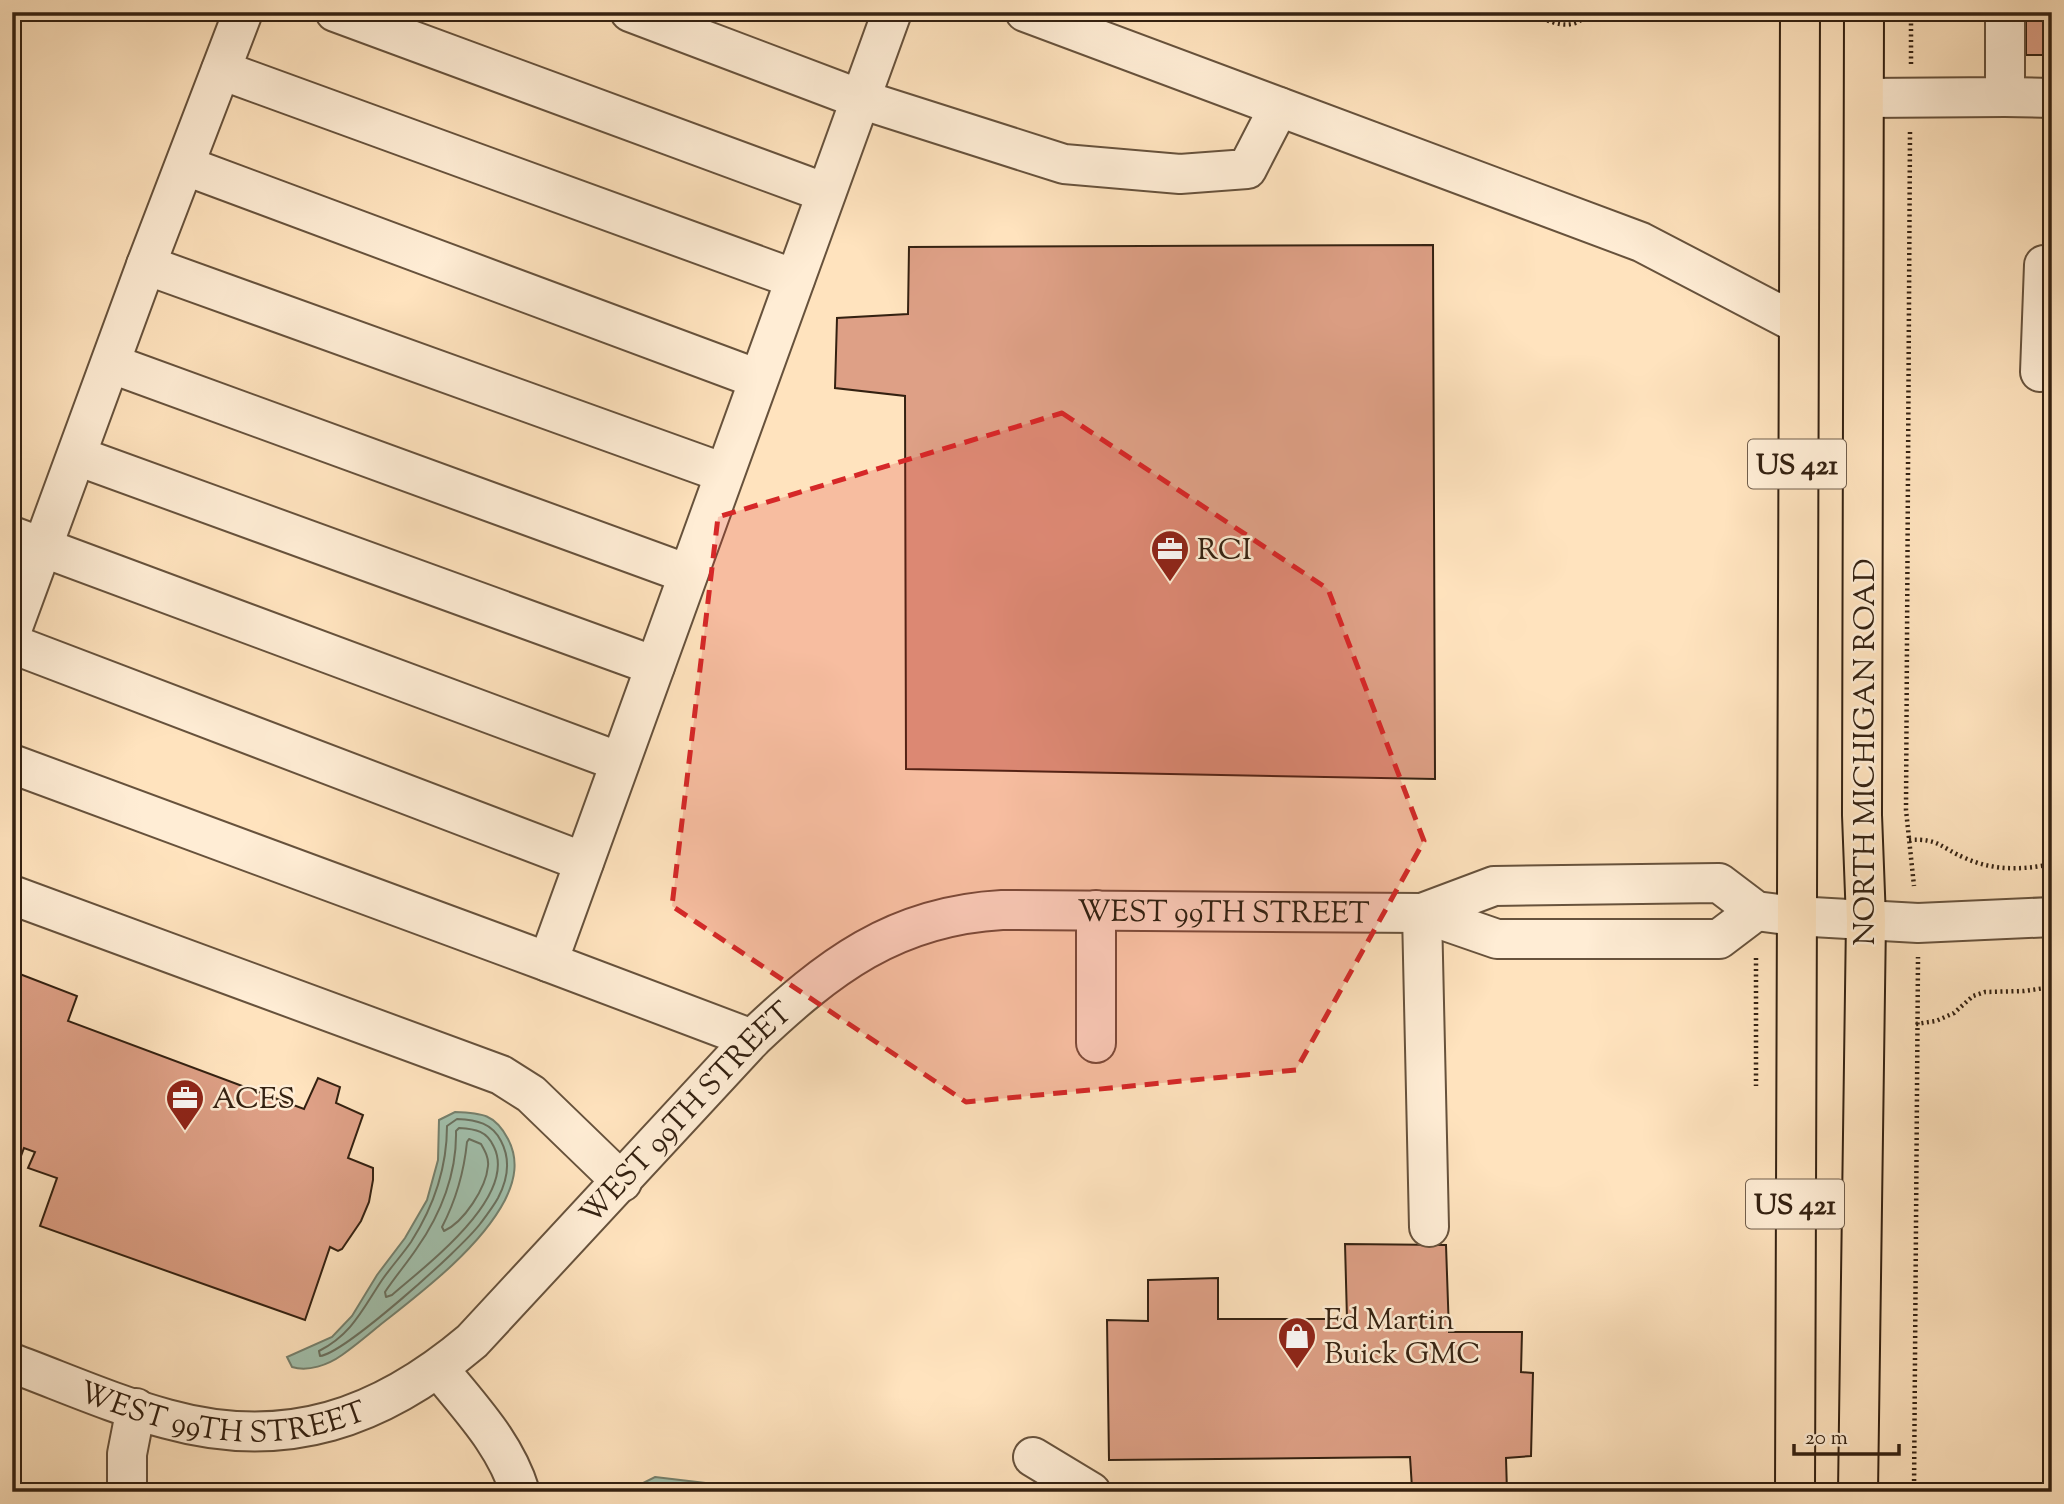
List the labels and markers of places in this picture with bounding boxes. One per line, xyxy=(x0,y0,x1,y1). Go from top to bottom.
office icon: RCI xyxy=(1149,528,1191,583)
place label: RCI xyxy=(1197,530,1252,573)
office icon: ACES xyxy=(164,1077,206,1132)
place label: ACES xyxy=(212,1079,295,1122)
place label: Ed Martin Buick GMC xyxy=(1324,1300,1481,1377)
shop icon: Ed Martin Buick GMC xyxy=(1276,1315,1318,1370)

